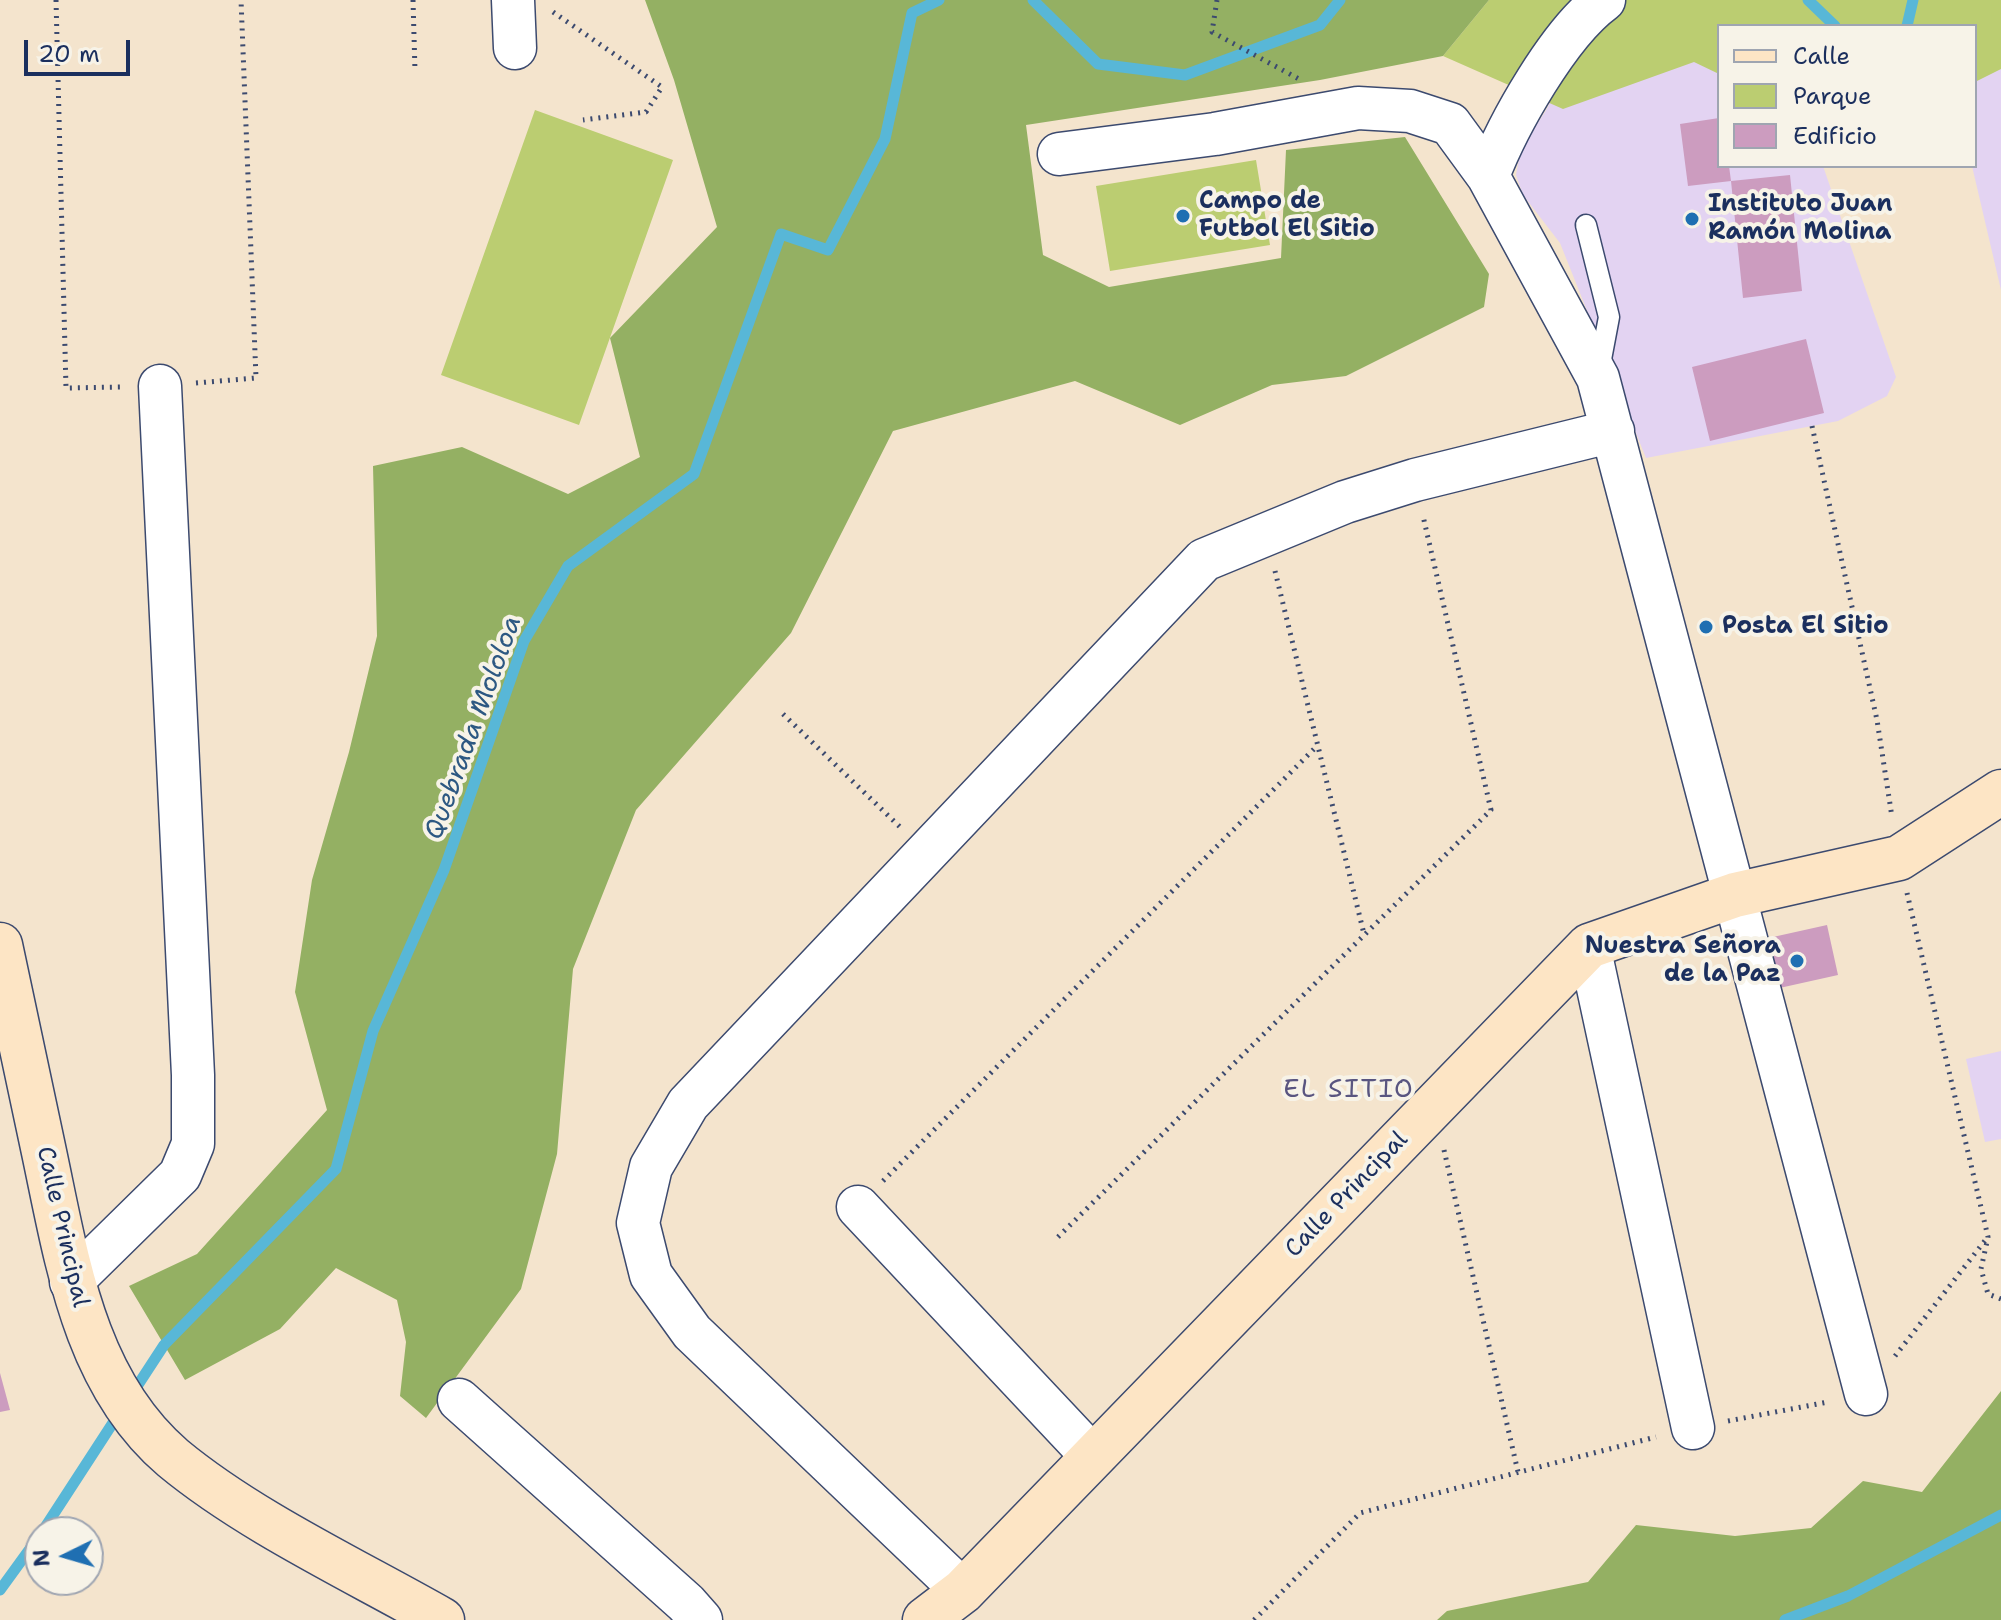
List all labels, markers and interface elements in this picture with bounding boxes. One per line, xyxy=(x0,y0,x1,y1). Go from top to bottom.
scale bar xyxy=(28,24,134,74)
legend xyxy=(1717,24,1977,168)
text: 20 m xyxy=(38,38,100,70)
text: Calle xyxy=(1793,40,1850,72)
text: Parque xyxy=(1793,80,1872,112)
text: Edificio xyxy=(1793,120,1877,152)
place label: Campo de Futbol El Sitio xyxy=(1199,188,1375,244)
place label: Instituto Juan Ramón Molina xyxy=(1708,191,1892,247)
marker: Campo de Futbol El Sitio xyxy=(1174,207,1192,225)
marker: Instituto Juan Ramón Molina xyxy=(1683,210,1701,228)
water label: Quebrada Mololoa xyxy=(419,612,529,844)
place label: Posta El Sitio xyxy=(1722,613,1889,641)
marker: Posta El Sitio xyxy=(1697,618,1715,636)
place label: Nuestra Señora de la Paz xyxy=(1585,933,1781,989)
marker: Nuestra Señora de la Paz xyxy=(1788,952,1806,970)
district label: EL SITIO xyxy=(1283,1074,1415,1106)
street label: Calle Principal xyxy=(1280,1126,1414,1264)
street label: Calle Principal xyxy=(30,1144,94,1310)
north arrow xyxy=(24,1516,104,1596)
text: N xyxy=(26,1548,57,1568)

